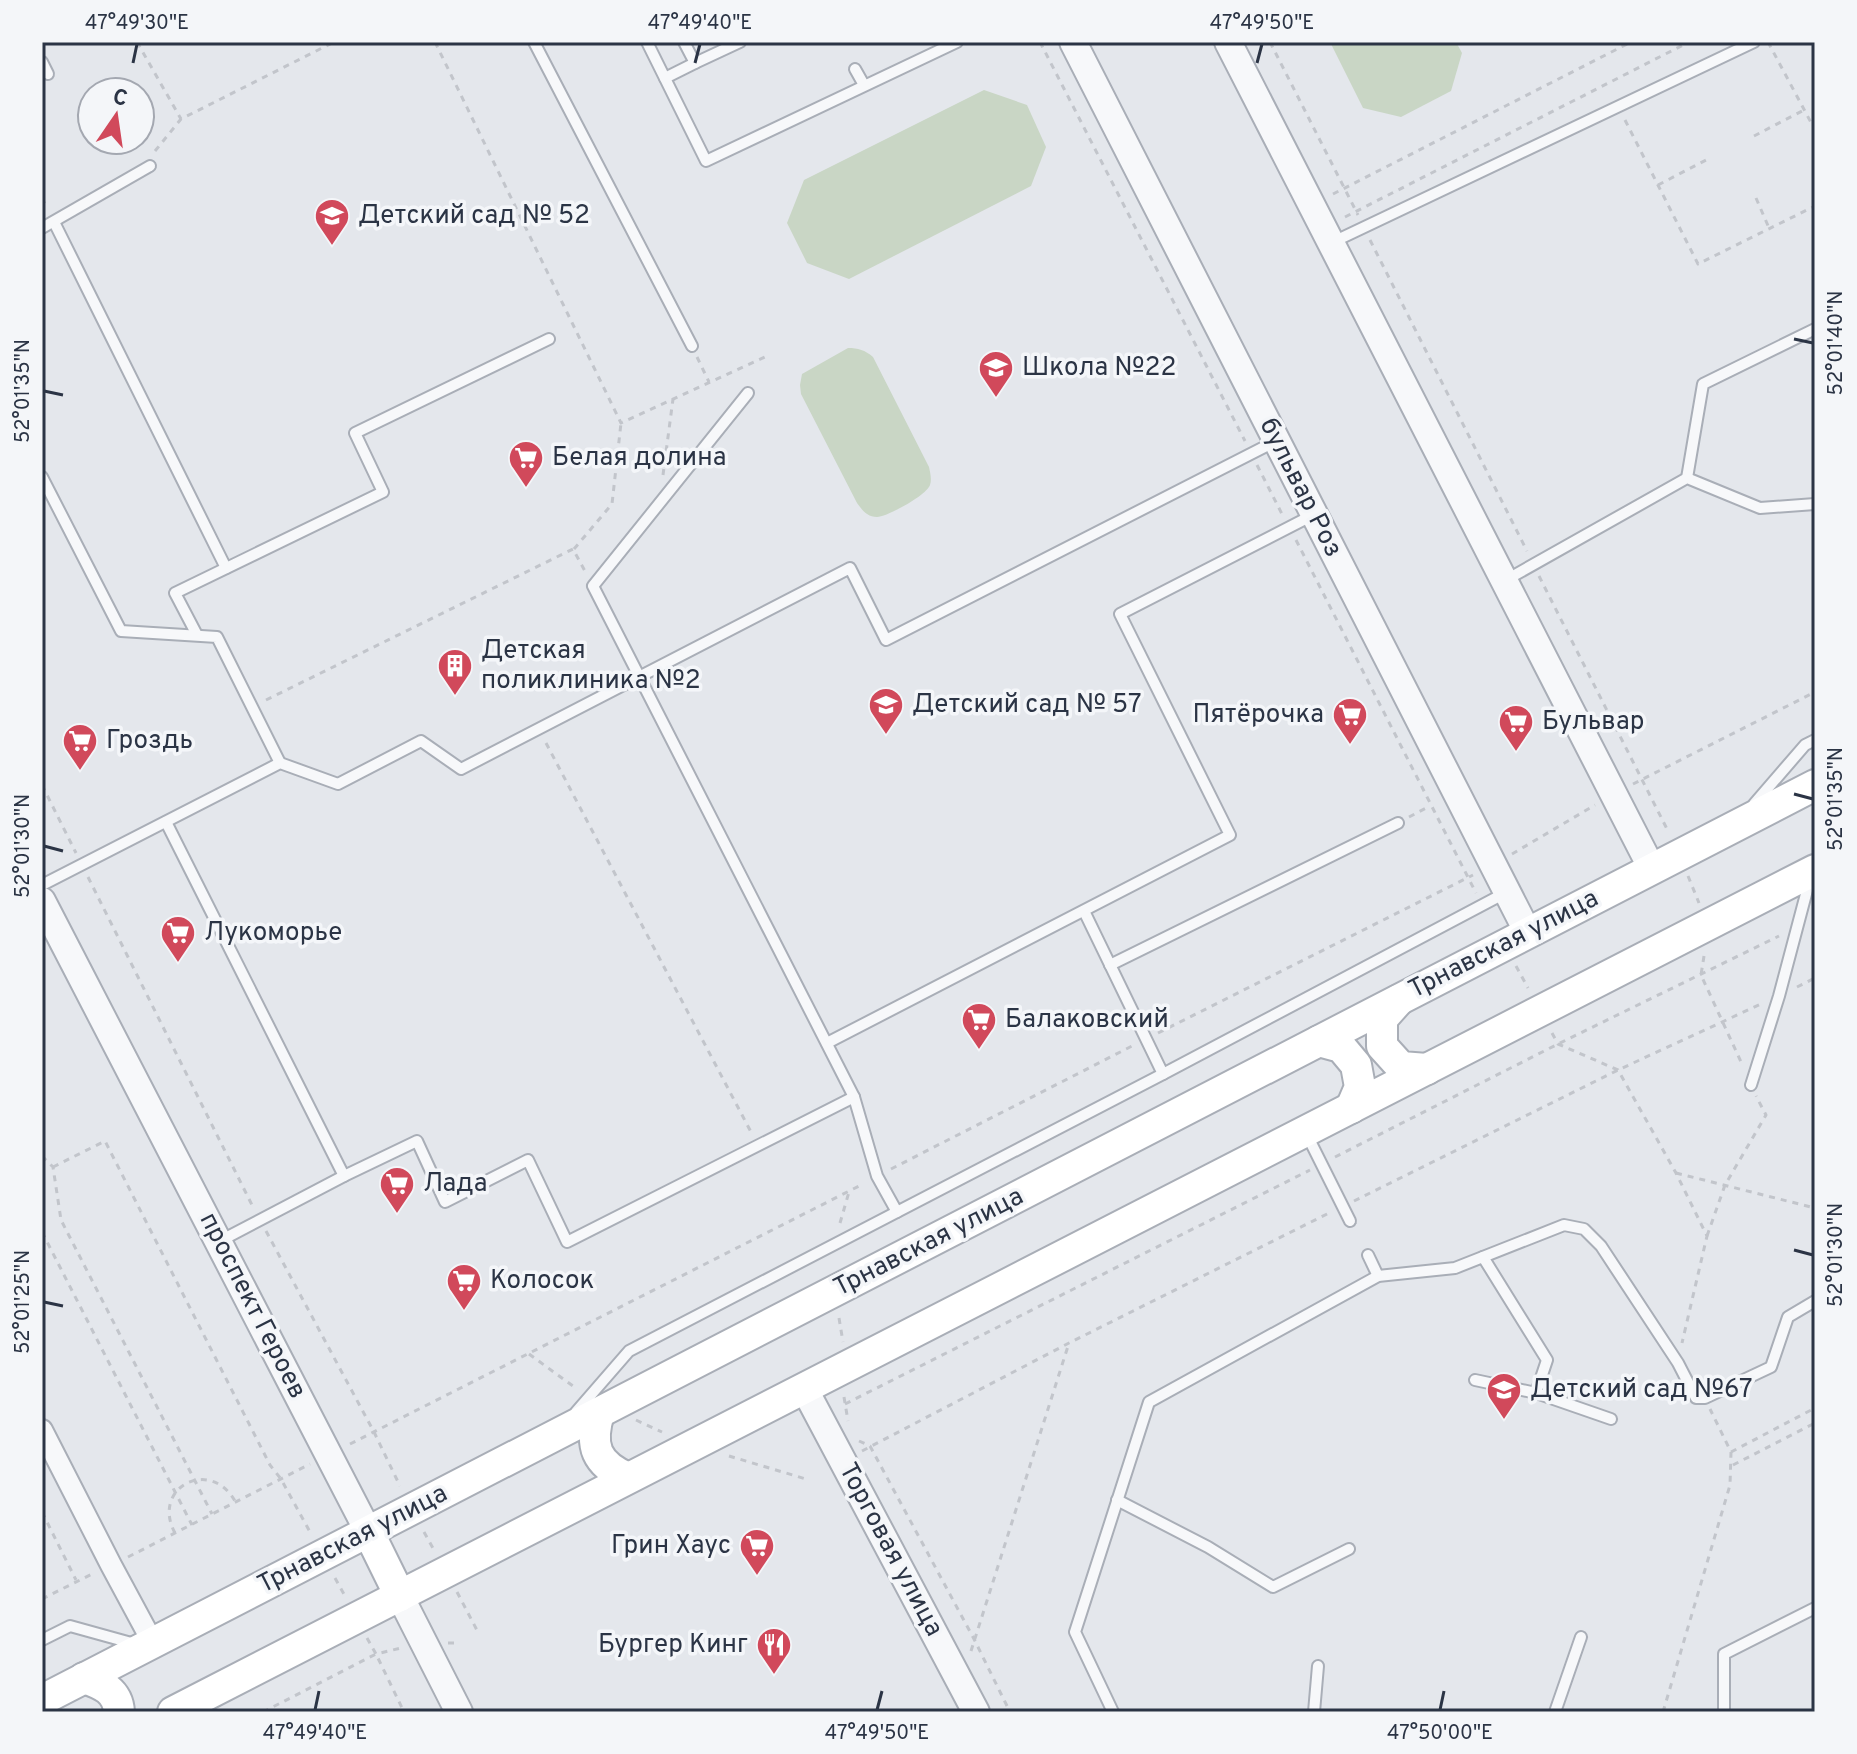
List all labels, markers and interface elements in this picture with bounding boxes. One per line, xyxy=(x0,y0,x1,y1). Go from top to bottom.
text: 47°49'30"E xyxy=(85,11,189,37)
text: 47°49'40"E xyxy=(648,11,752,37)
text: 47°49'50"E xyxy=(1210,11,1314,37)
north arrow xyxy=(76,76,156,156)
text: С xyxy=(110,84,130,114)
school or university icon: Детский сад № 52 xyxy=(313,197,351,247)
place label: Детский сад № 52 xyxy=(358,200,590,233)
text: 52°01'40"N xyxy=(1824,291,1850,395)
text: 52°01'35"N xyxy=(11,339,37,443)
school or university icon: Школа №22 xyxy=(977,349,1015,399)
place label: Школа №22 xyxy=(1022,352,1176,385)
street label: бульвар Роз xyxy=(1251,413,1349,563)
supermarket icon: Белая долина xyxy=(507,439,545,489)
place label: Белая долина xyxy=(552,442,726,475)
place label: Детская поликлиника №2 xyxy=(481,635,701,698)
building icon: Детская поликлиника №2 xyxy=(436,647,474,697)
school or university icon: Детский сад № 57 xyxy=(867,686,905,736)
place label: Детский сад № 57 xyxy=(912,689,1142,722)
supermarket icon: Пятёрочка xyxy=(1331,696,1369,746)
place label: Пятёрочка xyxy=(1192,699,1324,732)
supermarket icon: Бульвар xyxy=(1497,703,1535,753)
place label: Бульвар xyxy=(1542,706,1644,739)
supermarket icon: Гроздь xyxy=(61,722,99,772)
place label: Гроздь xyxy=(106,725,193,758)
text: 52°01'35"N xyxy=(1824,747,1850,851)
text: 52°01'30"N xyxy=(11,794,37,898)
street label: Трнавская улица xyxy=(1403,883,1605,1007)
supermarket icon: Лукоморье xyxy=(159,914,197,964)
place label: Лукоморье xyxy=(204,917,342,950)
supermarket icon: Балаковский xyxy=(960,1001,998,1051)
place label: Балаковский xyxy=(1005,1004,1169,1037)
supermarket icon: Лада xyxy=(378,1165,416,1215)
place label: Лада xyxy=(423,1168,487,1201)
street label: Трнавская улица xyxy=(828,1181,1030,1305)
text: 52°01'30"N xyxy=(1824,1203,1850,1307)
street label: проспект Героев xyxy=(191,1207,313,1405)
text: 52°01'25"N xyxy=(11,1250,37,1354)
supermarket icon: Колосок xyxy=(445,1262,483,1312)
place label: Колосок xyxy=(490,1265,594,1298)
school or university icon: Детский сад №67 xyxy=(1485,1371,1523,1421)
place label: Детский сад №67 xyxy=(1530,1374,1753,1407)
street label: Торговая улица xyxy=(830,1458,950,1642)
street label: Трнавская улица xyxy=(252,1478,454,1602)
supermarket icon: Грин Хаус xyxy=(738,1527,776,1577)
place label: Грин Хаус xyxy=(611,1530,731,1563)
restaurant icon: Бургер Кинг xyxy=(755,1626,793,1676)
place label: Бургер Кинг xyxy=(598,1629,748,1662)
text: 47°49'40"E xyxy=(263,1721,367,1747)
text: 47°49'50"E xyxy=(825,1721,929,1747)
text: 47°50'00"E xyxy=(1387,1721,1493,1747)

